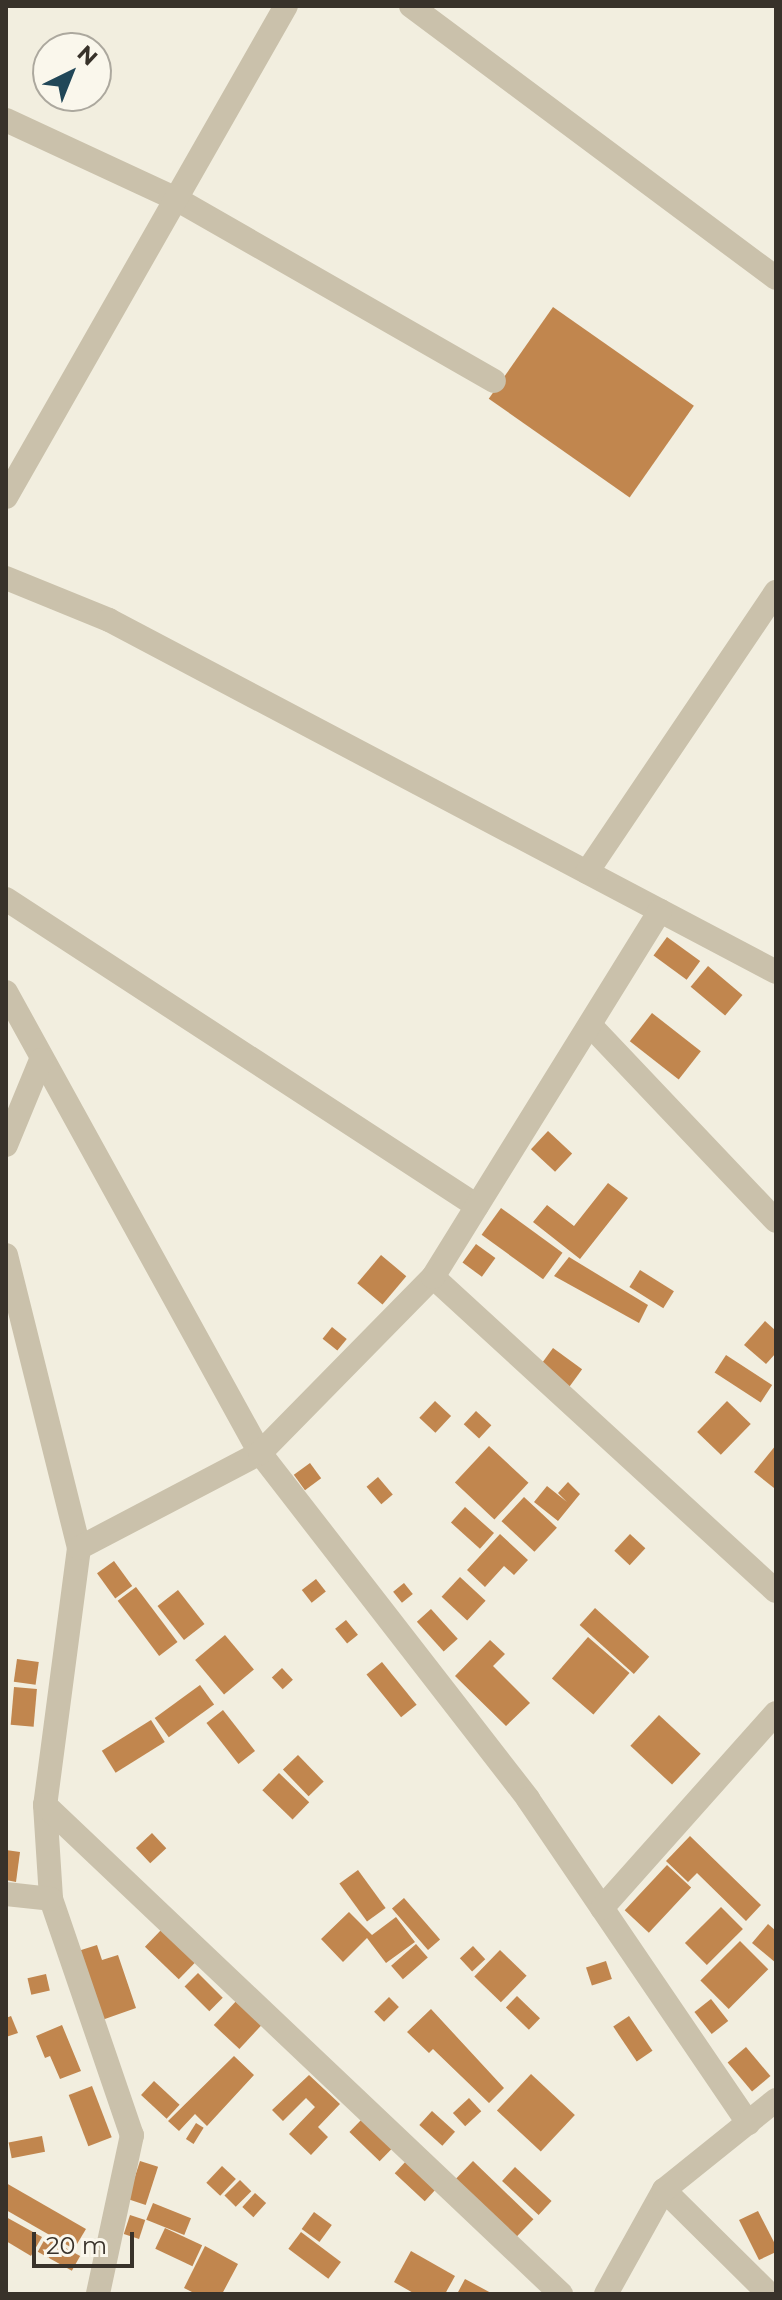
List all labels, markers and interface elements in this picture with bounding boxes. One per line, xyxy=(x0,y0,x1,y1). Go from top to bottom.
north arrow xyxy=(32,32,112,112)
text: N xyxy=(72,40,103,71)
scale bar xyxy=(36,2216,138,2266)
text: 20 m xyxy=(46,2231,107,2260)

